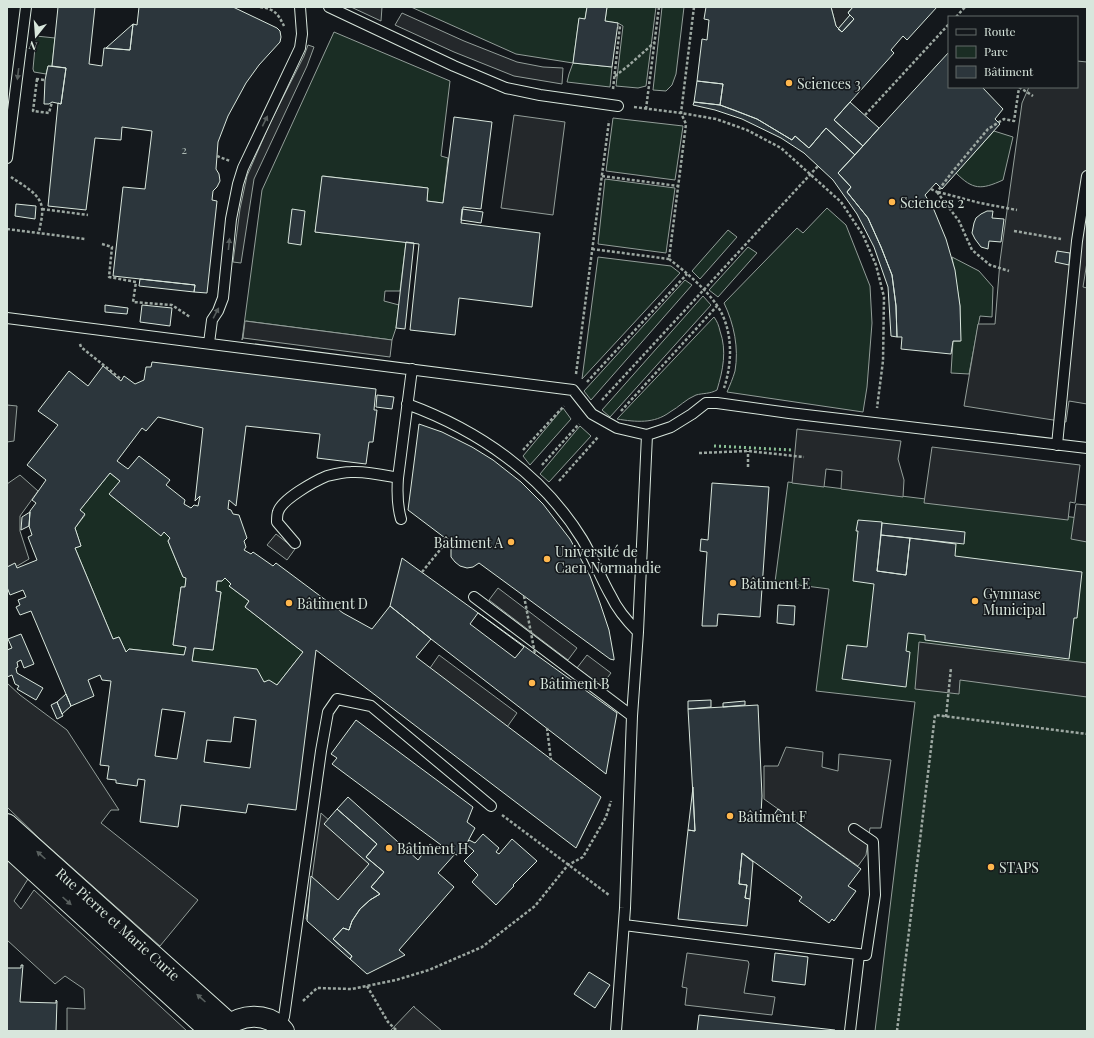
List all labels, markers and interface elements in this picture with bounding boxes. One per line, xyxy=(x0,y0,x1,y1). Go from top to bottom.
north arrow xyxy=(16,16,56,56)
legend xyxy=(948,16,1078,88)
text: Route xyxy=(984,23,1016,39)
text: N xyxy=(27,38,39,54)
text: Parc xyxy=(984,43,1008,59)
text: Bâtiment xyxy=(984,63,1034,79)
one-way arrow xyxy=(15,67,21,80)
place label: Sciences 3 xyxy=(797,74,861,93)
marker: Sciences 3 xyxy=(784,78,794,88)
one-way arrow xyxy=(262,115,268,126)
house number: 2 xyxy=(181,141,187,157)
place label: Sciences 2 xyxy=(900,193,965,212)
marker: Sciences 2 xyxy=(887,197,897,207)
one-way arrow xyxy=(226,238,233,250)
one-way arrow xyxy=(213,307,219,319)
place label: Bâtiment A xyxy=(434,533,503,552)
marker: Bâtiment A xyxy=(506,537,516,547)
place label: Université de Caen Normandie xyxy=(555,542,661,577)
marker: Université de Caen Normandie xyxy=(542,554,552,564)
place label: Bâtiment E xyxy=(741,574,810,593)
marker: Bâtiment E xyxy=(728,578,738,588)
place label: Gymnase Municipal xyxy=(983,584,1046,619)
place label: Bâtiment D xyxy=(297,594,368,613)
marker: Gymnase Municipal xyxy=(970,596,980,606)
marker: Bâtiment D xyxy=(284,598,294,608)
place label: Bâtiment B xyxy=(540,674,610,693)
marker: Bâtiment B xyxy=(527,678,537,688)
place label: Bâtiment F xyxy=(738,807,807,826)
marker: Bâtiment F xyxy=(725,811,735,821)
place label: Bâtiment H xyxy=(397,839,469,858)
marker: Bâtiment H xyxy=(384,843,394,853)
one-way arrow xyxy=(36,850,46,860)
place label: STAPS xyxy=(999,858,1039,877)
marker: STAPS xyxy=(986,862,996,872)
street label: Rue Pierre et Marie Curie xyxy=(52,863,184,985)
one-way arrow xyxy=(62,896,72,905)
one-way arrow xyxy=(196,994,205,1003)

